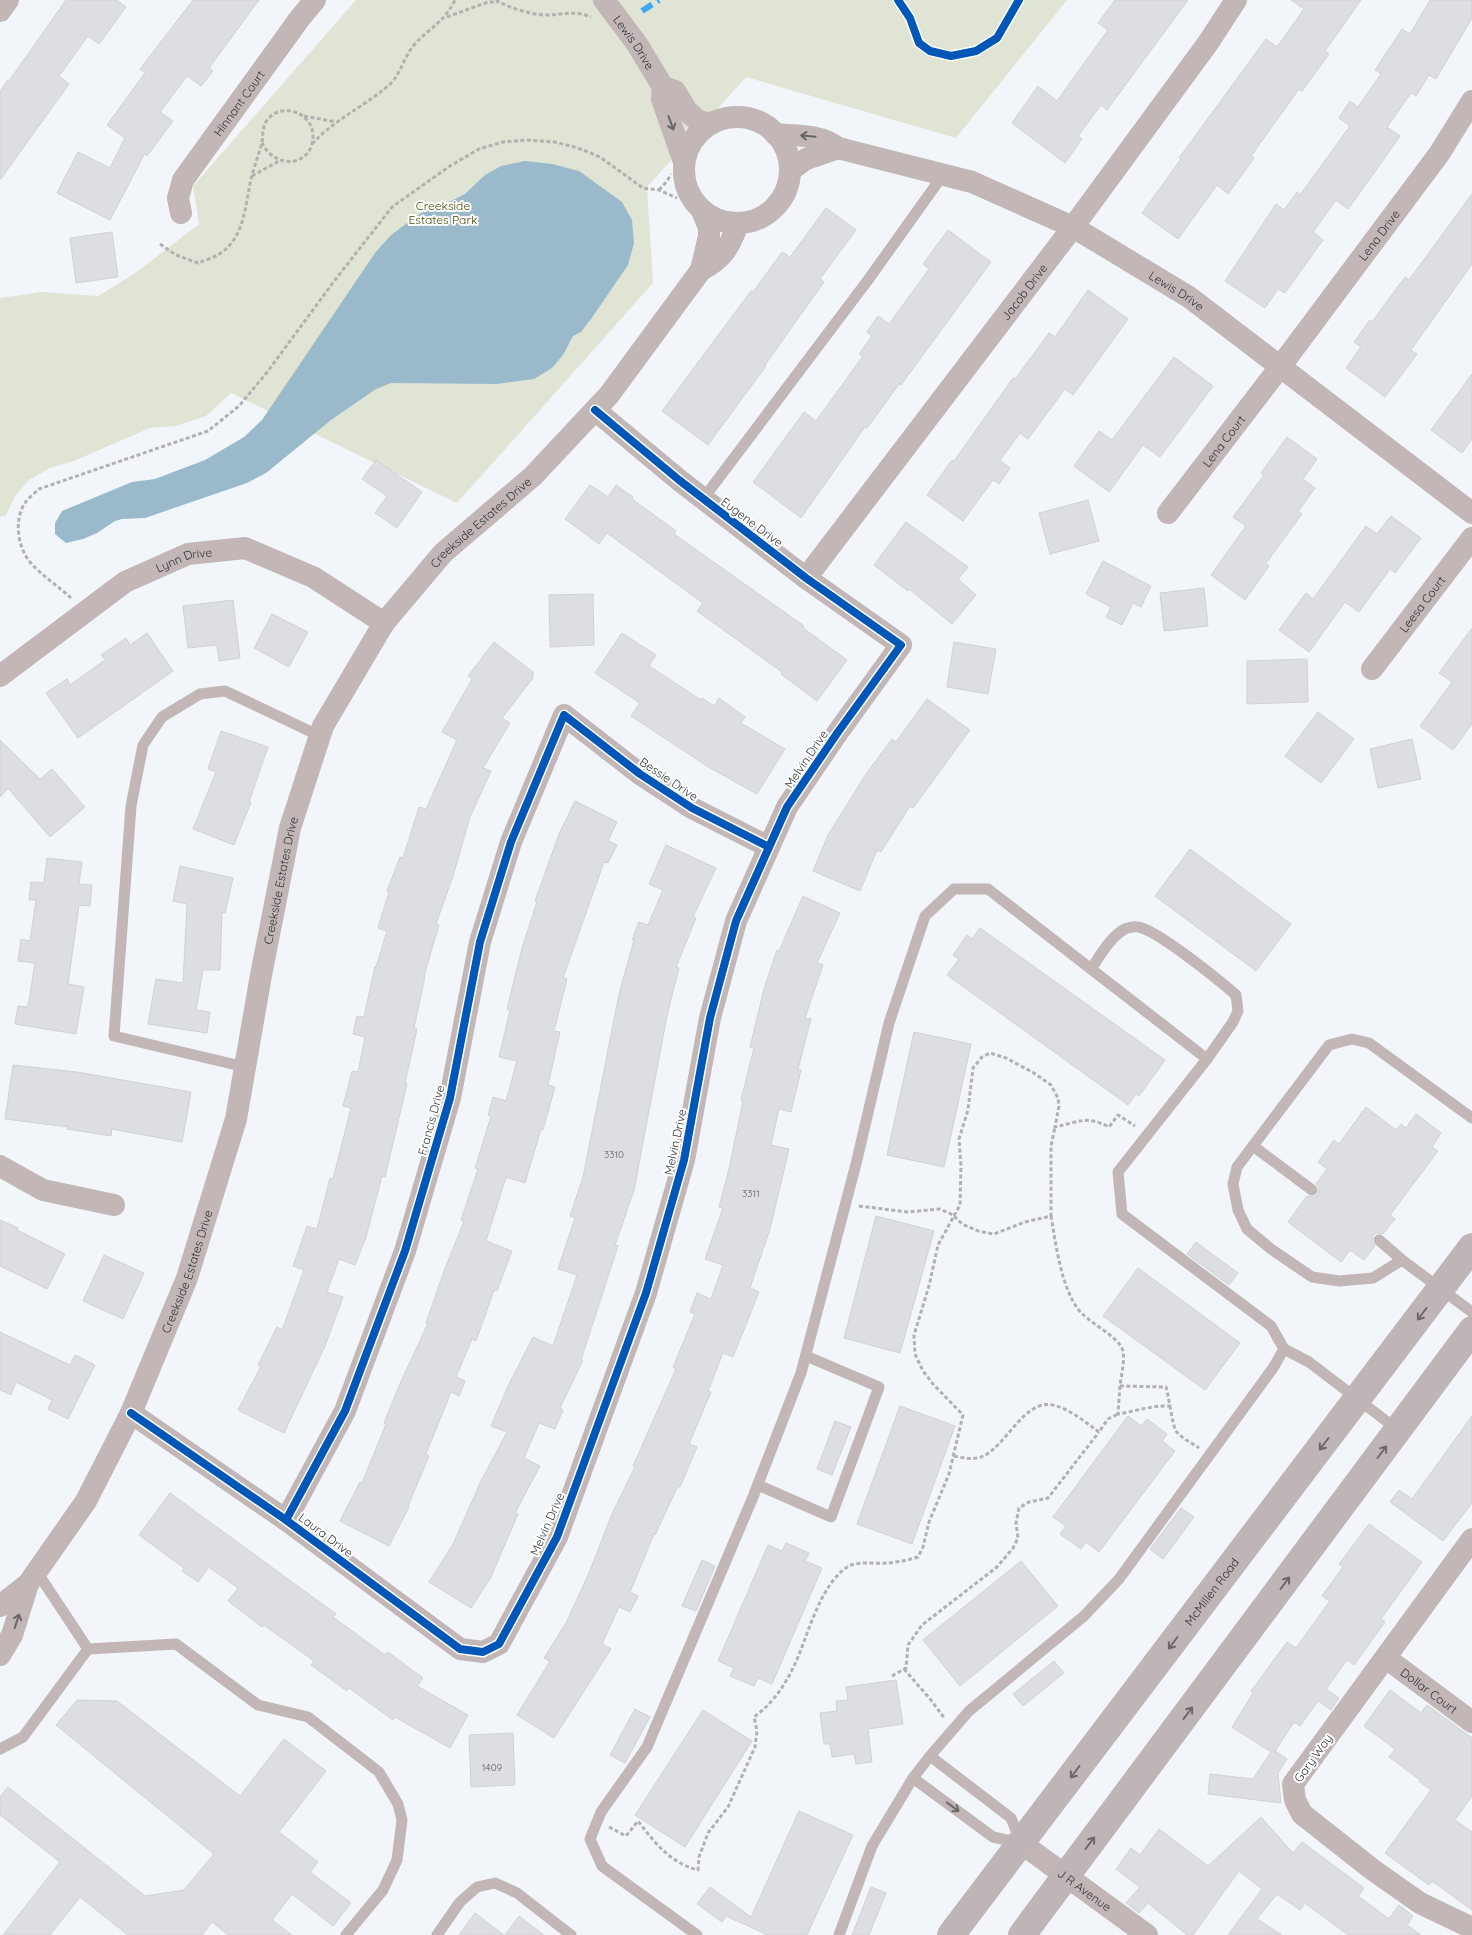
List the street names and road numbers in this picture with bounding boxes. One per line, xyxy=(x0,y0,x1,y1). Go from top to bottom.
street label: Lewis Drive xyxy=(610,12,658,72)
street label: Hinnant Court xyxy=(210,67,267,139)
street label: Lena Drive xyxy=(1355,206,1403,263)
street label: Jacob Drive xyxy=(998,260,1050,323)
street label: Lewis Drive xyxy=(1146,267,1208,314)
street label: Lena Court xyxy=(1199,412,1248,470)
street label: Creekside Estates Drive xyxy=(426,473,534,571)
street label: Eugene Drive xyxy=(718,494,786,550)
street label: Lynn Drive xyxy=(153,544,213,575)
street label: Leesa Court xyxy=(1396,573,1448,635)
street label: Melvin Drive xyxy=(781,727,831,791)
street label: Bessie Drive xyxy=(637,754,701,804)
street label: Creekside Estates Drive xyxy=(260,814,301,946)
street label: Francis Drive xyxy=(414,1083,448,1157)
street label: Melvin Drive xyxy=(661,1107,689,1176)
street label: Creekside Estates Drive xyxy=(157,1208,215,1335)
street label: Melvin Drive xyxy=(526,1490,568,1558)
street label: Laura Drive xyxy=(296,1510,356,1560)
street label: McMillen Road xyxy=(1181,1555,1242,1628)
street label: Dollar Court xyxy=(1398,1664,1461,1716)
street label: Gary Way xyxy=(1290,1731,1336,1785)
street label: J R Avenue xyxy=(1055,1865,1115,1914)

